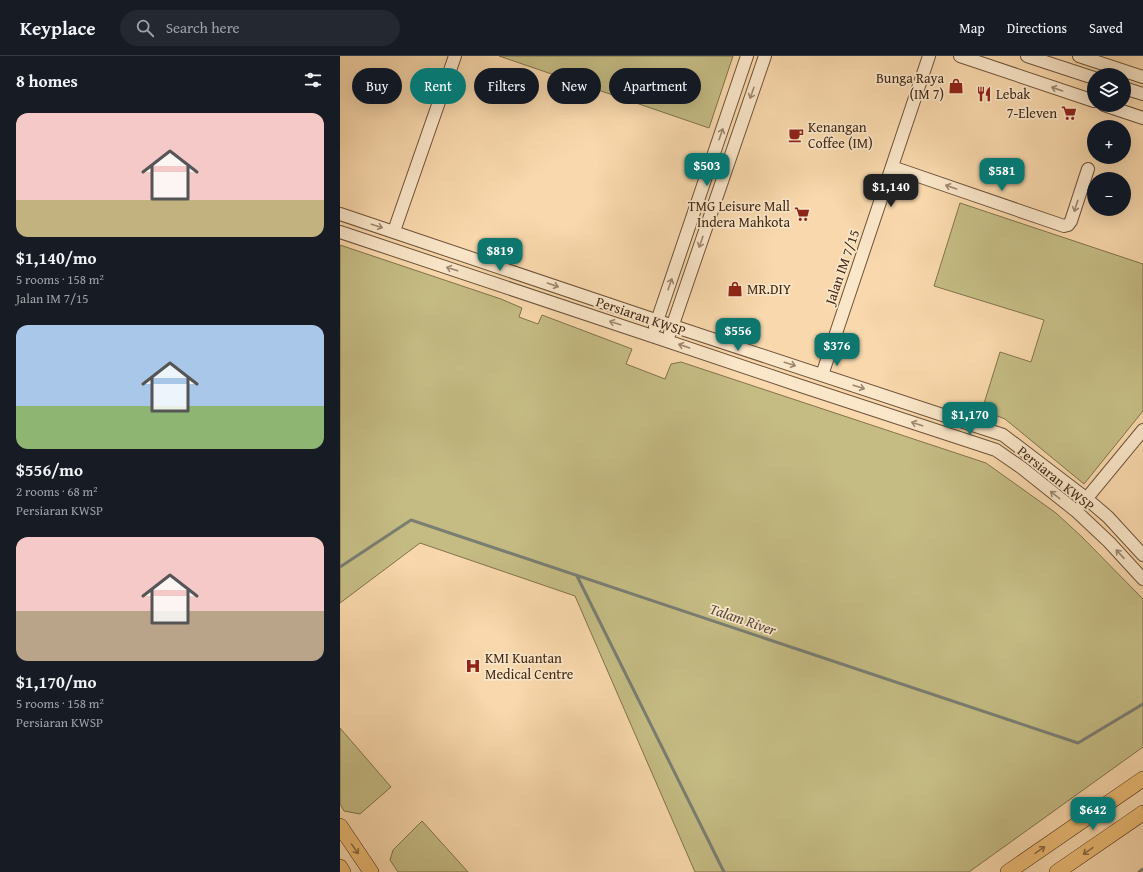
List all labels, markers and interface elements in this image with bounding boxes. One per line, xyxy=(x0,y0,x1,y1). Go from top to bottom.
search box xyxy=(120,10,400,46)
text: Keyplace xyxy=(20,14,96,42)
icon: search xyxy=(134,17,156,39)
text: Search here xyxy=(166,17,240,38)
text: Map xyxy=(959,18,985,38)
text: Directions xyxy=(1007,18,1067,38)
text: Saved xyxy=(1089,18,1123,38)
text: 8 homes xyxy=(16,68,78,93)
chip: Buy xyxy=(352,68,402,104)
chip: Rent xyxy=(410,68,466,104)
chip: Filters xyxy=(474,68,539,104)
chip: New xyxy=(547,68,601,104)
chip: Apartment xyxy=(609,68,701,104)
place label: Bunga Raya (IM 7) xyxy=(876,68,944,104)
map controls xyxy=(1087,68,1131,216)
button: layers xyxy=(1087,68,1131,112)
icon: filters xyxy=(302,69,324,91)
shop icon: Bunga Raya (IM 7) xyxy=(947,77,965,95)
place label: Lebak xyxy=(996,84,1031,104)
restaurant icon: Lebak xyxy=(975,85,993,103)
one-way arrow xyxy=(1051,85,1064,92)
one-way arrow xyxy=(748,86,755,99)
place label: 7-Eleven xyxy=(1007,103,1057,123)
supermarket icon: 7-Eleven xyxy=(1060,104,1078,122)
place label: Kenangan Coffee (IM) xyxy=(808,117,873,153)
button: + xyxy=(1087,120,1131,164)
cafe icon: Kenangan Coffee (IM) xyxy=(787,126,805,144)
one-way arrow xyxy=(717,128,725,140)
icon: home xyxy=(134,139,206,211)
pin: $503 xyxy=(683,153,731,187)
text: $503 xyxy=(694,156,720,175)
pin: $581 xyxy=(978,158,1026,192)
text: $581 xyxy=(989,161,1015,180)
button: − xyxy=(1087,172,1131,216)
pin: $1,140 xyxy=(858,174,924,208)
text: $1,140 xyxy=(872,177,910,196)
one-way arrow xyxy=(945,183,958,190)
place label: TMG Leisure Mall Indera Mahkota xyxy=(688,196,790,232)
one-way arrow xyxy=(1072,199,1079,212)
supermarket icon: TMG Leisure Mall Indera Mahkota xyxy=(793,205,811,223)
one-way arrow xyxy=(370,223,383,230)
street label: Jalan IM 7/15 xyxy=(819,227,864,309)
one-way arrow xyxy=(697,236,704,249)
pin: $819 xyxy=(476,238,524,272)
text: $819 xyxy=(487,241,513,260)
text: $1,140/mo xyxy=(16,245,97,270)
one-way arrow xyxy=(446,265,459,272)
text: 5 rooms · 158 m² xyxy=(16,270,104,289)
one-way arrow xyxy=(667,277,674,290)
place label: MR.DIY xyxy=(747,279,792,299)
shop icon: MR.DIY xyxy=(726,280,744,298)
one-way arrow xyxy=(547,282,560,289)
text: Jalan IM 7/15 xyxy=(16,289,89,308)
street label: Persiaran KWSP xyxy=(593,291,689,341)
pin: $556 xyxy=(714,318,762,352)
one-way arrow xyxy=(609,319,622,326)
text: $556 xyxy=(725,321,751,340)
pin: $376 xyxy=(813,333,861,367)
text: $376 xyxy=(824,336,850,355)
one-way arrow xyxy=(679,342,691,350)
icon: home xyxy=(134,351,206,423)
one-way arrow xyxy=(783,361,796,368)
one-way arrow xyxy=(853,384,866,391)
pin: $1,170 xyxy=(937,402,1003,436)
text: $1,170 xyxy=(951,405,989,424)
one-way arrow xyxy=(911,419,923,427)
street label: Persiaran KWSP xyxy=(1013,441,1099,515)
text: $556/mo xyxy=(16,457,83,482)
text: 2 rooms · 68 m² xyxy=(16,482,98,501)
one-way arrow xyxy=(1050,490,1061,499)
text: Persiaran KWSP xyxy=(16,501,103,520)
one-way arrow xyxy=(1115,549,1124,559)
icon: home xyxy=(134,563,206,635)
water label: Talam River xyxy=(707,598,779,640)
place label: KMI Kuantan Medical Centre xyxy=(485,648,574,684)
hospital icon: KMI Kuantan Medical Centre xyxy=(464,657,482,675)
text: $1,170/mo xyxy=(16,669,97,694)
text: 5 rooms · 158 m² xyxy=(16,694,104,713)
text: Persiaran KWSP xyxy=(16,713,103,732)
pin: $642 xyxy=(1069,797,1117,831)
text: $642 xyxy=(1080,800,1106,819)
one-way arrow xyxy=(351,843,360,854)
one-way arrow xyxy=(1034,846,1045,854)
one-way arrow xyxy=(1083,847,1094,855)

